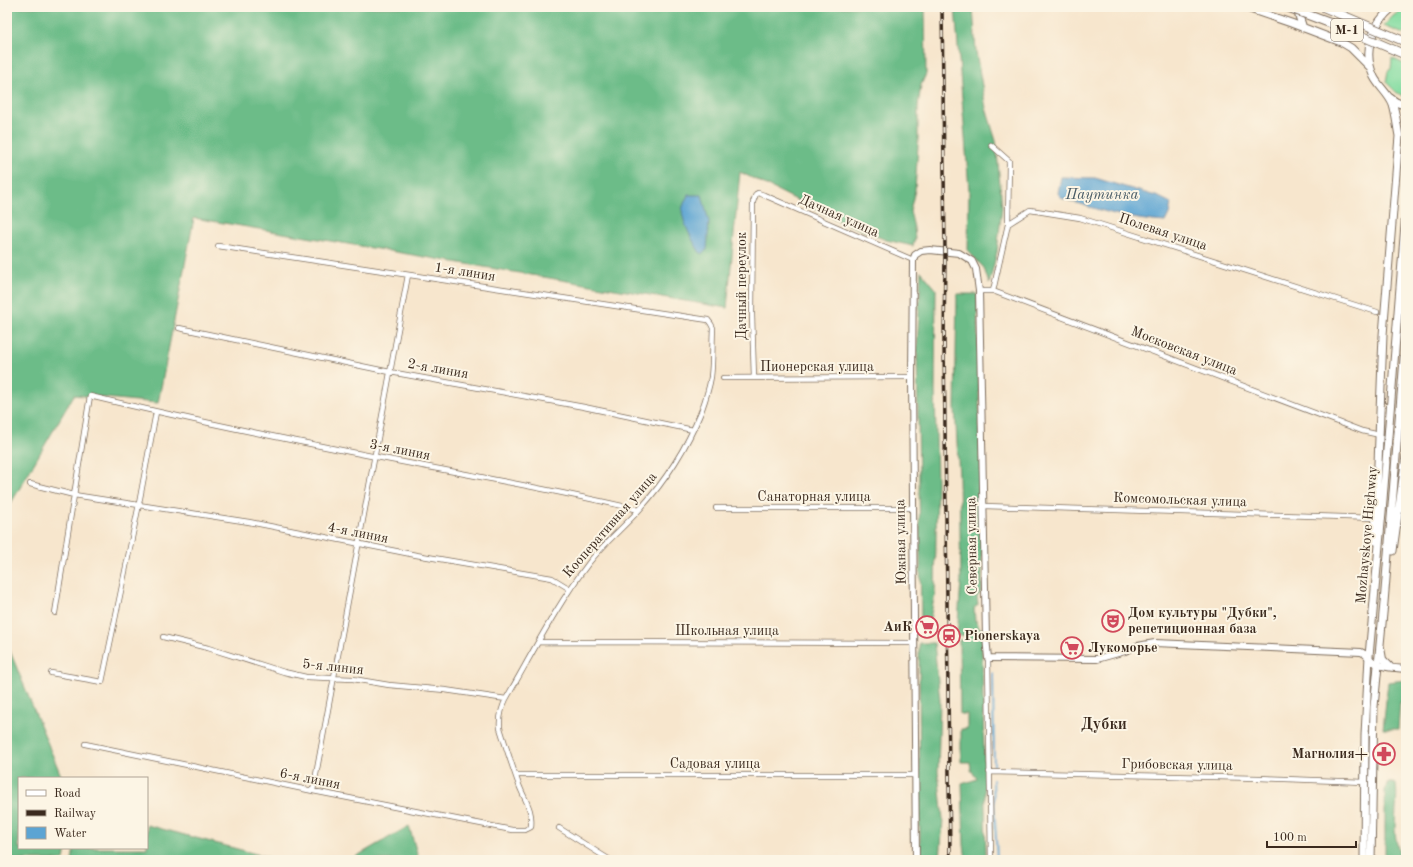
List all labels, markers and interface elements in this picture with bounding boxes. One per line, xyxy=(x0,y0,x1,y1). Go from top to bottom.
road number: М-1 xyxy=(1331,19,1363,41)
water label: Паутинка xyxy=(1065,188,1138,203)
street label: Дачная улица xyxy=(797,192,881,240)
street label: Полевая улица xyxy=(1117,211,1209,253)
street label: Дачный переулок xyxy=(735,232,749,340)
street label: 1-я линия xyxy=(433,260,497,284)
street label: Московская улица xyxy=(1129,324,1239,378)
street label: 2-я линия xyxy=(406,357,470,381)
street label: Пионерская улица xyxy=(760,360,874,374)
street label: 3-я линия xyxy=(368,437,432,463)
street label: Mozhayskoye Highway xyxy=(1354,465,1380,605)
street label: Кооперативная улица xyxy=(560,469,660,580)
street label: Санаторная улица xyxy=(757,490,871,504)
street label: Комсомольская улица xyxy=(1113,491,1247,509)
street label: Северная улица xyxy=(964,497,980,595)
street label: Южная улица xyxy=(893,499,909,585)
street label: 4-я линия xyxy=(326,520,390,546)
place label: Дом культуры "Дубки", репетиционная база xyxy=(1128,606,1277,636)
theatre icon: Дом культуры "Дубки", репетиционная база xyxy=(1100,608,1126,634)
supermarket icon: АиК xyxy=(914,614,940,640)
place label: АиК xyxy=(883,620,913,634)
station icon: Pionerskaya xyxy=(936,623,962,649)
street label: Школьная улица xyxy=(675,624,779,638)
place label: Pionerskaya xyxy=(964,629,1040,643)
supermarket icon: Лукоморье xyxy=(1059,635,1085,661)
place label: Лукоморье xyxy=(1088,641,1158,655)
street label: 5-я линия xyxy=(302,657,364,677)
district label: Дубки xyxy=(1081,717,1127,733)
pharmacy icon: Магнолия+ xyxy=(1371,741,1397,767)
place label: Магнолия+ xyxy=(1292,747,1368,761)
street label: Садовая улица xyxy=(670,757,760,771)
street label: Грибовская улица xyxy=(1121,757,1233,773)
street label: 6-я линия xyxy=(278,766,342,792)
legend xyxy=(18,777,148,849)
text: Road xyxy=(54,788,81,800)
text: Railway xyxy=(54,808,97,820)
scale bar xyxy=(1267,823,1356,849)
text: Water xyxy=(54,828,87,840)
text: 100 m xyxy=(1273,832,1307,844)

